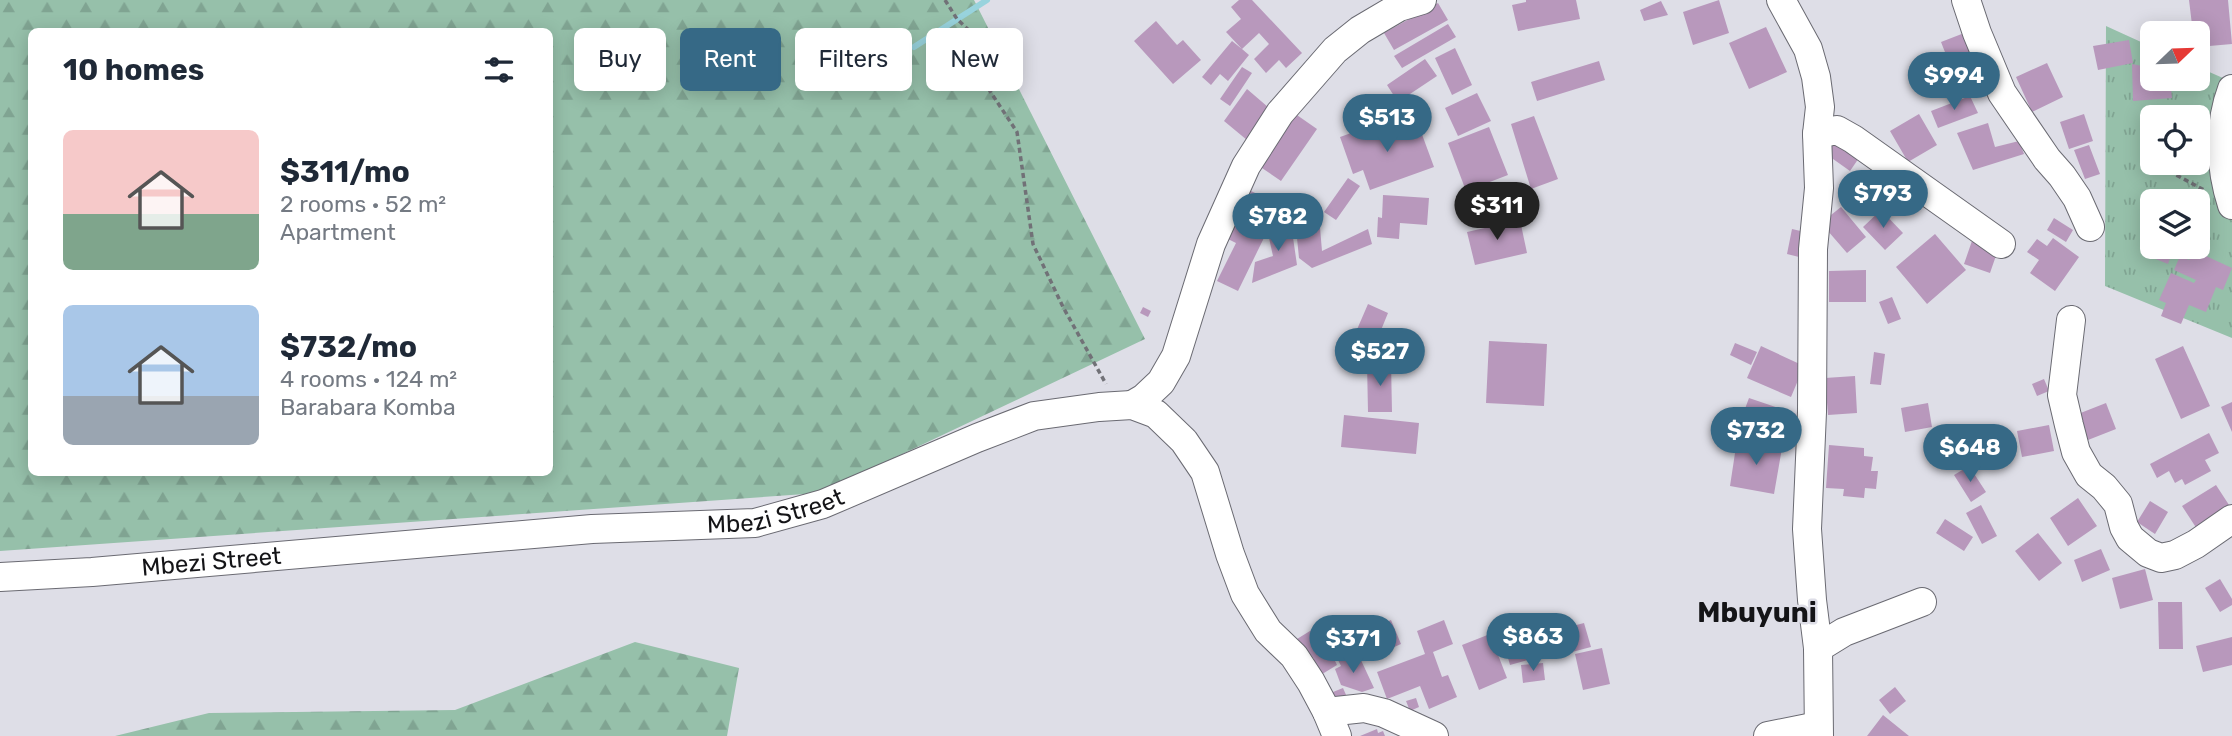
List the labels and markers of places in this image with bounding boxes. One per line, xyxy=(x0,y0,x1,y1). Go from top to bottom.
pin: $994 xyxy=(1913,52,1995,112)
pin: $513 xyxy=(1346,94,1428,154)
pin: $793 xyxy=(1842,170,1924,230)
pin: $311 xyxy=(1456,182,1538,242)
pin: $782 xyxy=(1237,194,1319,253)
pin: $527 xyxy=(1339,328,1421,388)
pin: $732 xyxy=(1715,407,1797,467)
pin: $648 xyxy=(1929,424,2011,484)
pin: $863 xyxy=(1492,614,1574,673)
pin: $371 xyxy=(1312,616,1394,675)

